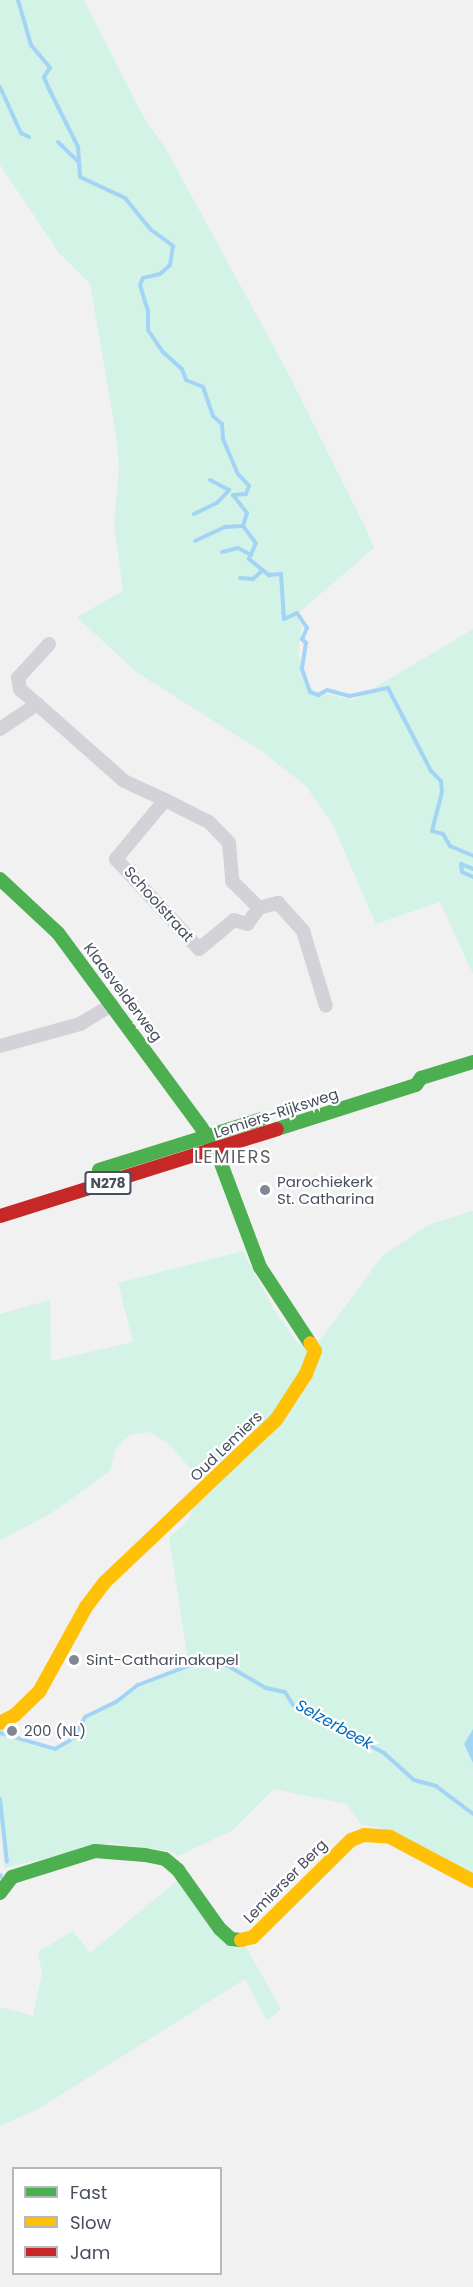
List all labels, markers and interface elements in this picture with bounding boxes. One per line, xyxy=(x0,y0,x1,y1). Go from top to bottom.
street label: Schoolstraat xyxy=(121,863,197,945)
street label: Klaasvelderweg xyxy=(80,939,166,1045)
street label: Lemiers-Rijksweg xyxy=(212,1084,340,1142)
district label: LEMIERS xyxy=(194,1146,272,1168)
road number: N278 xyxy=(84,1172,132,1194)
place label: Parochiekerk St. Catharina xyxy=(277,1172,374,1207)
marker: Parochiekerk St. Catharina xyxy=(258,1183,272,1197)
street label: Oud Lemiers xyxy=(186,1407,266,1485)
place label: Sint-Catharinakapel xyxy=(86,1651,239,1669)
marker: Sint-Catharinakapel xyxy=(67,1653,81,1667)
water label: Selzerbeek xyxy=(292,1696,376,1754)
place label: 200 (NL) xyxy=(24,1722,86,1740)
marker: 200 (NL) xyxy=(5,1724,19,1738)
street label: Lemierser Berg xyxy=(239,1835,331,1927)
legend xyxy=(12,2167,222,2275)
text: Fast xyxy=(70,2180,107,2205)
text: Slow xyxy=(70,2210,111,2235)
text: Jam xyxy=(70,2240,110,2265)

